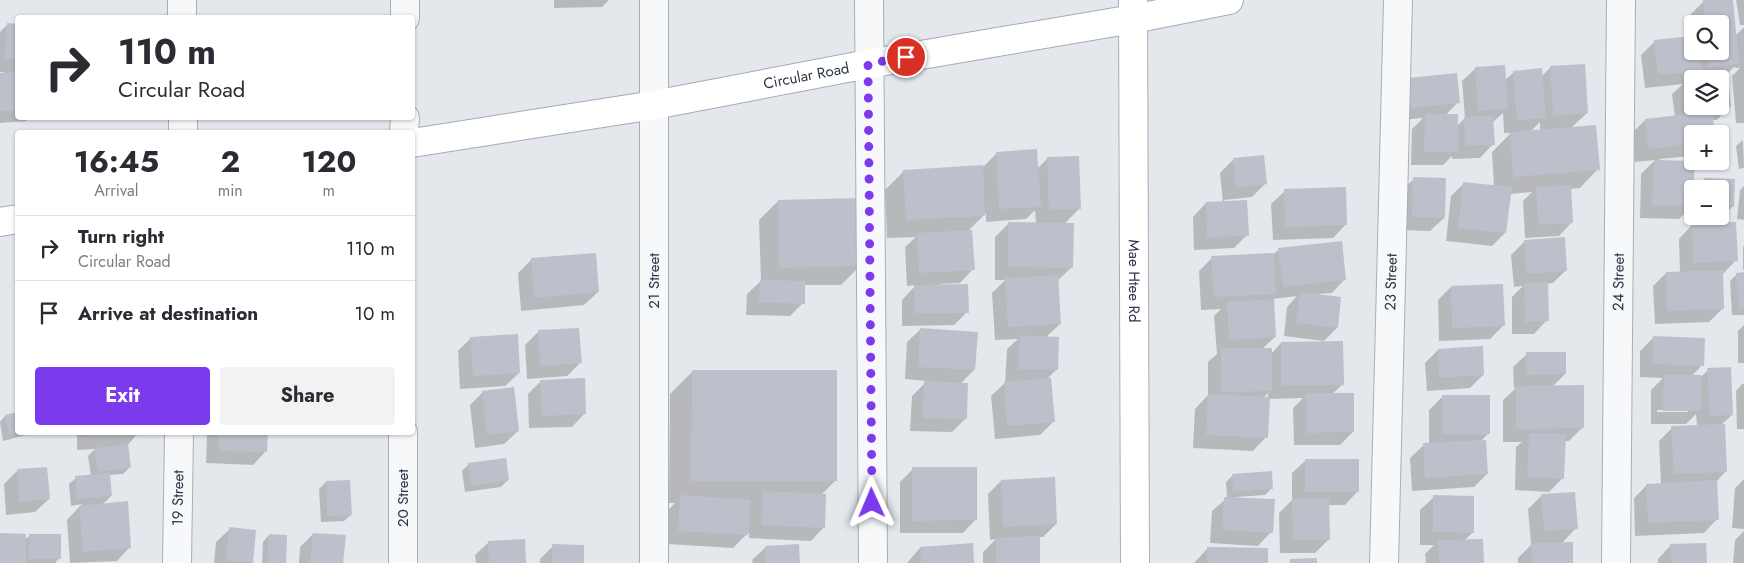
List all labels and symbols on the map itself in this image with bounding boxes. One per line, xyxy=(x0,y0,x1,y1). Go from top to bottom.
pin xyxy=(885,36,927,78)
street label: Circular Road xyxy=(762,57,851,95)
street label: Mae Htee Rd xyxy=(1123,239,1145,322)
street label: 21 Street xyxy=(643,253,665,309)
street label: 23 Street xyxy=(1379,253,1403,311)
street label: 24 Street xyxy=(1607,253,1630,311)
street label: 20 Street xyxy=(392,469,414,527)
street label: 19 Street xyxy=(167,470,189,526)
position arrow xyxy=(845,476,897,528)

